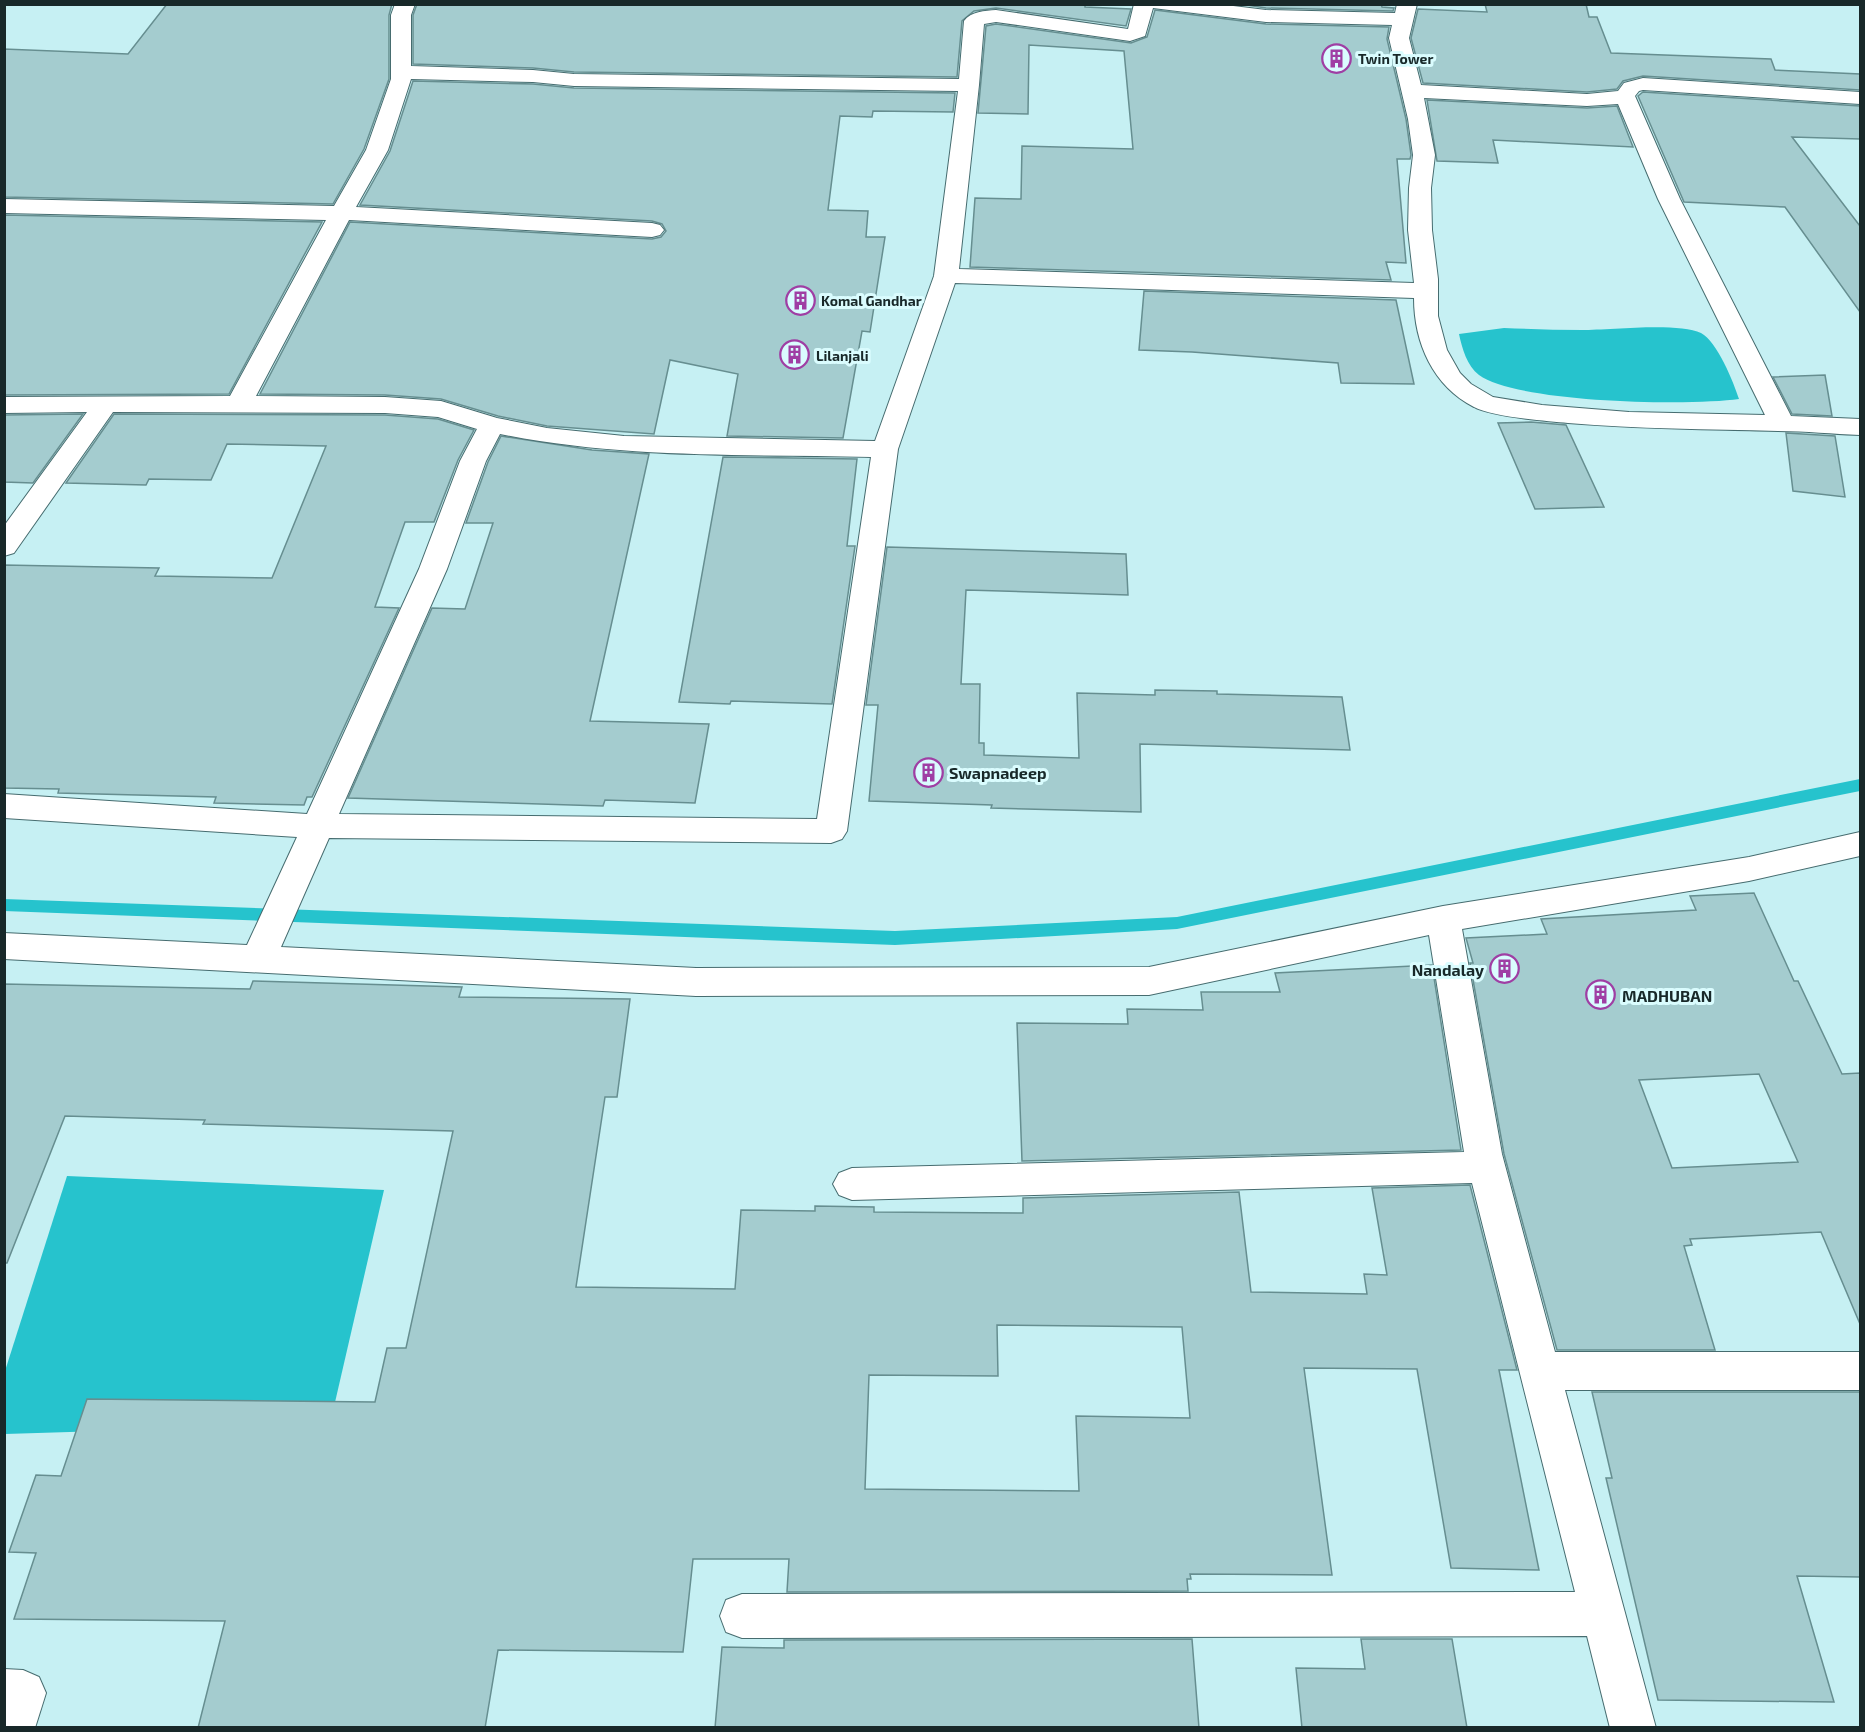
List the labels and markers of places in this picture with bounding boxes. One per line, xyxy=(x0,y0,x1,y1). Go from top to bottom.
building icon: Twin Tower xyxy=(1321,42,1353,74)
place label: Twin Tower xyxy=(1358,50,1433,67)
building icon: Komal Gandhar xyxy=(784,284,816,316)
place label: Komal Gandhar xyxy=(821,292,922,309)
building icon: Lilanjali xyxy=(779,339,811,371)
place label: Lilanjali xyxy=(816,347,869,364)
building icon: Swapnadeep xyxy=(912,756,944,788)
place label: Swapnadeep xyxy=(949,763,1047,782)
building icon: Nandalay xyxy=(1489,953,1521,985)
place label: Nandalay xyxy=(1412,960,1484,980)
building icon: MADHUBAN xyxy=(1585,979,1617,1011)
place label: MADHUBAN xyxy=(1622,986,1712,1005)

